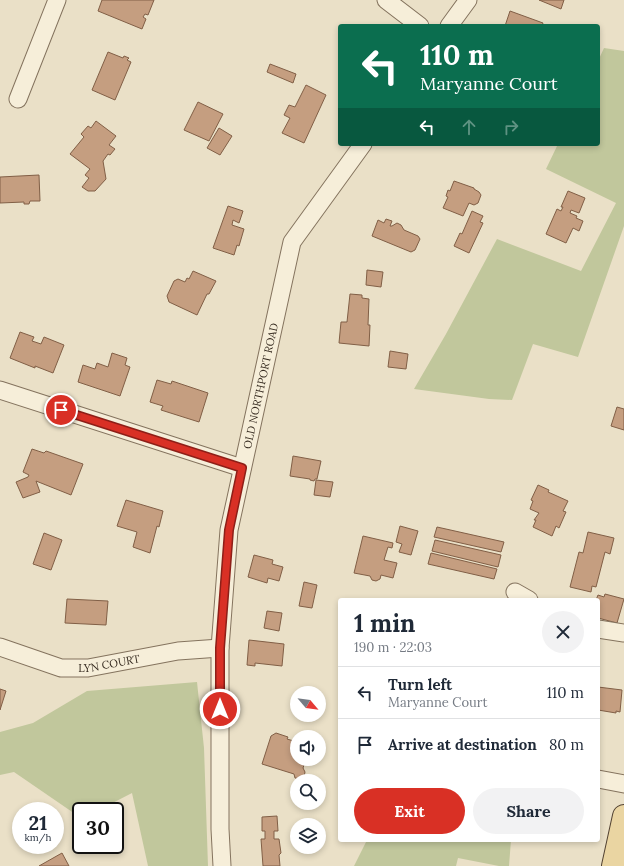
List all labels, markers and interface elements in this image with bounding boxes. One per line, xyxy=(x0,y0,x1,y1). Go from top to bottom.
text: 110 m xyxy=(420,37,494,73)
icon: left xyxy=(354,40,406,92)
text: Maryanne Court xyxy=(420,72,558,95)
icon: left xyxy=(416,116,438,138)
icon: ahead xyxy=(458,116,480,138)
icon: right xyxy=(500,116,522,138)
street label: OLD NORTHPORT ROAD xyxy=(240,322,281,450)
pin xyxy=(44,393,78,427)
icon: arrive xyxy=(50,399,72,421)
text: 1 min xyxy=(354,608,415,639)
button: close xyxy=(542,611,584,653)
text: 190 m · 22:03 xyxy=(354,639,432,656)
street label: LYN COURT xyxy=(78,651,141,675)
text: Turn left xyxy=(388,675,452,694)
icon: left xyxy=(354,682,376,704)
text: 110 m xyxy=(546,683,584,702)
north arrow xyxy=(290,686,326,722)
map controls xyxy=(290,686,326,854)
position arrow xyxy=(199,688,241,730)
text: Maryanne Court xyxy=(388,694,488,711)
button: sound xyxy=(290,730,326,766)
icon: arrive xyxy=(354,734,376,756)
text: Arrive at destination xyxy=(388,735,537,754)
text: 80 m xyxy=(549,735,584,754)
button: search xyxy=(290,774,326,810)
button: Exit xyxy=(354,788,465,834)
button: Share xyxy=(473,788,584,834)
speed limit sign: 30 xyxy=(72,802,124,854)
text: 21 xyxy=(29,810,47,835)
button: layers xyxy=(290,818,326,854)
text: km/h xyxy=(24,831,52,844)

